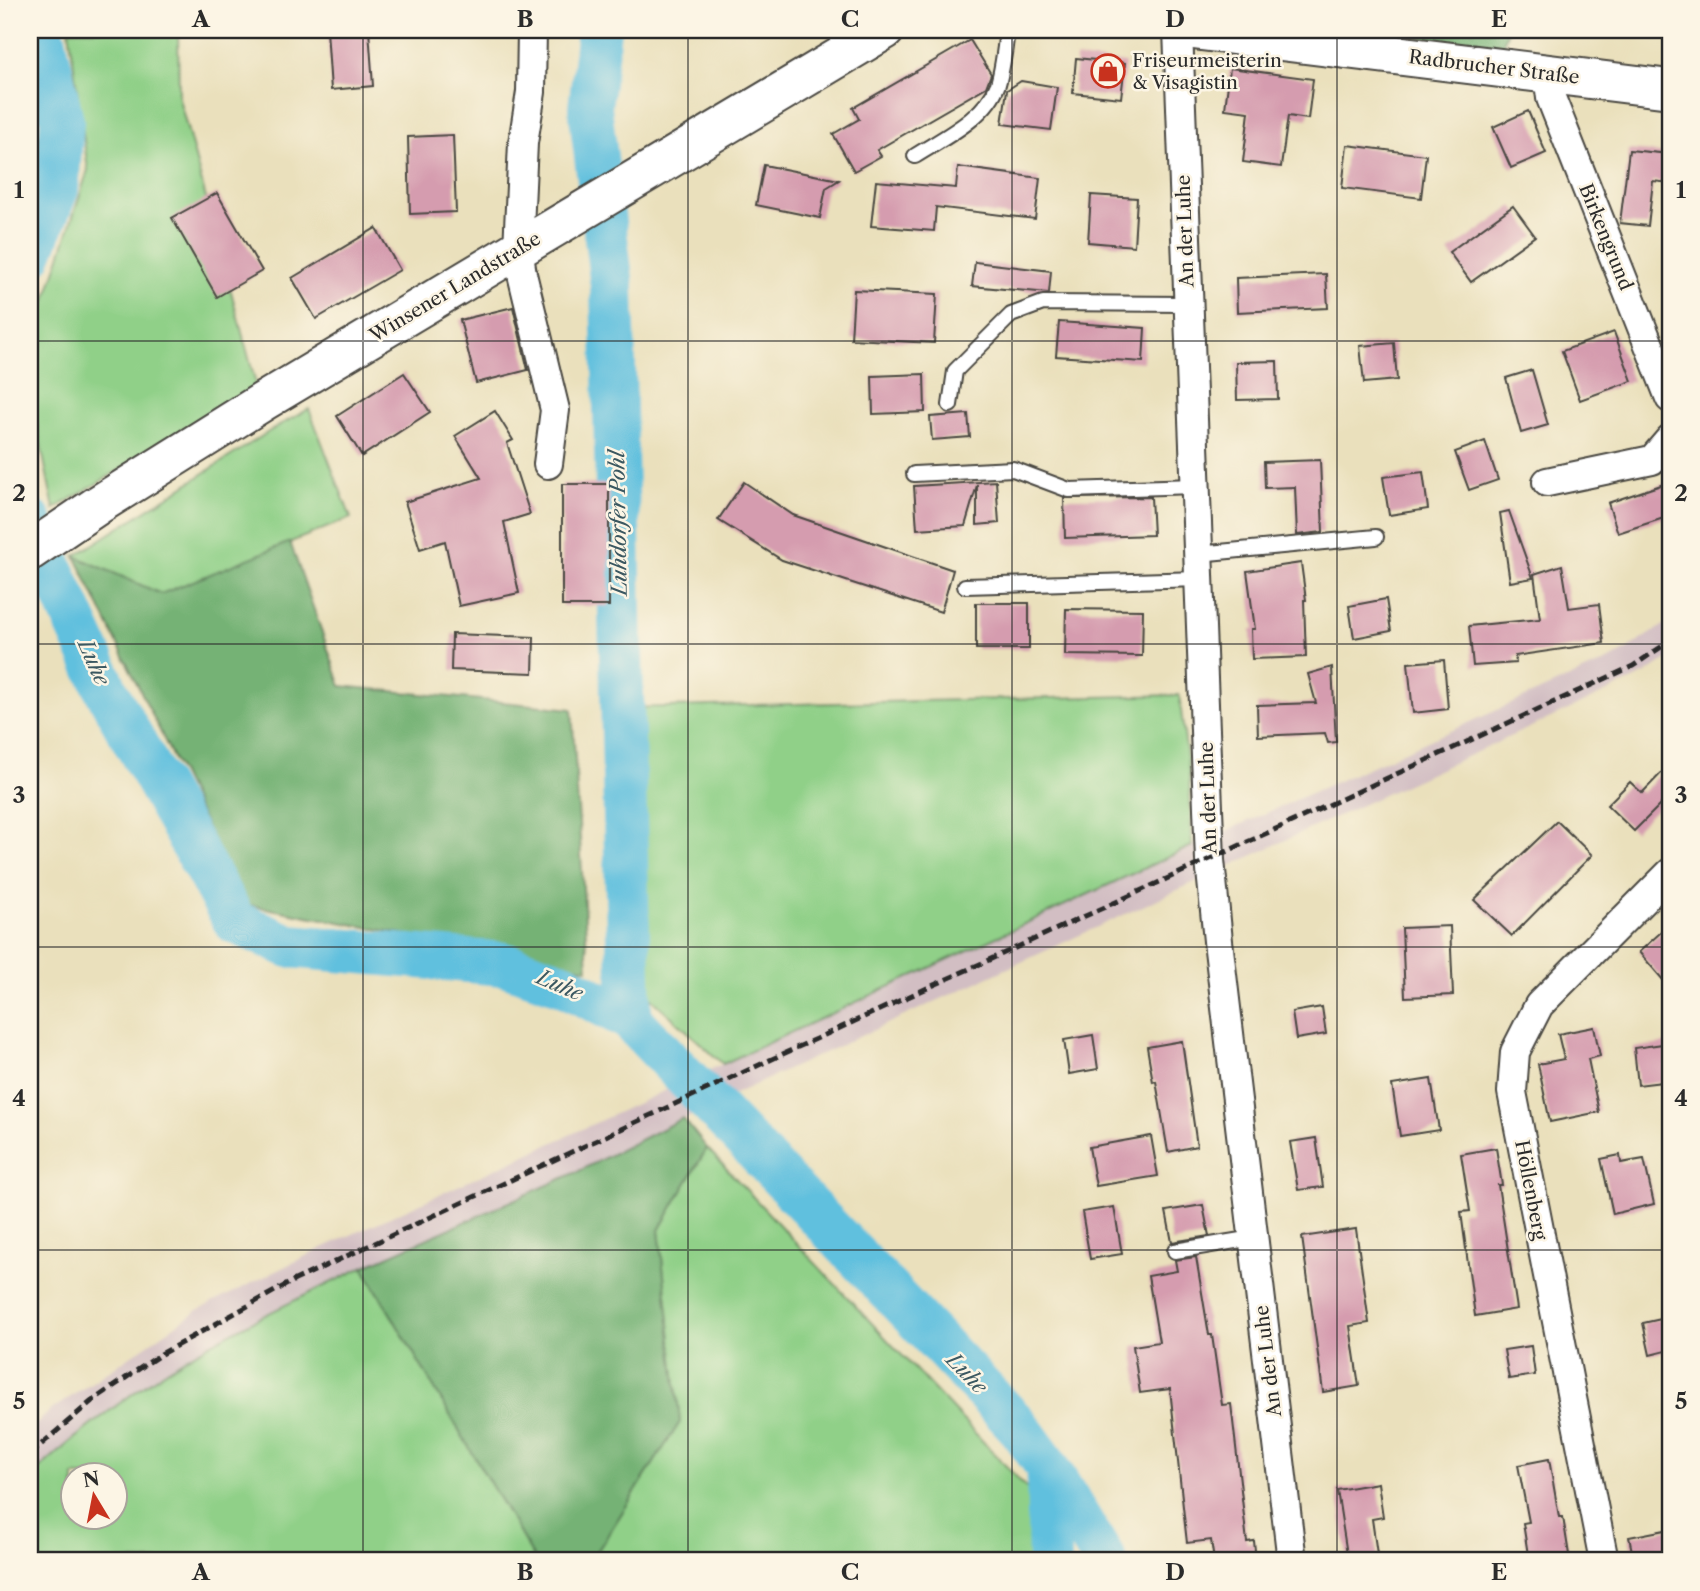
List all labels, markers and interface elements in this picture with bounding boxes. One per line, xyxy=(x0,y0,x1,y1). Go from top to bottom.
text: A xyxy=(191,5,211,33)
text: B xyxy=(516,5,534,33)
text: C xyxy=(841,5,859,33)
text: D xyxy=(1165,5,1185,33)
text: E xyxy=(1491,5,1507,33)
street label: Radbrucher Straße xyxy=(1407,45,1581,89)
place label: Friseurmeisterin & Visagistin xyxy=(1132,49,1282,94)
shop icon: Friseurmeisterin & Visagistin xyxy=(1089,52,1127,90)
street label: An der Luhe xyxy=(1172,174,1198,289)
text: 1 xyxy=(14,176,25,204)
text: 1 xyxy=(1676,176,1687,204)
street label: Birkengrund xyxy=(1574,180,1638,294)
street label: Winsener Landstraße xyxy=(365,227,545,348)
water label: Luhdorfer Pohl xyxy=(604,448,632,598)
text: 2 xyxy=(12,479,26,507)
text: 2 xyxy=(1674,479,1688,507)
water label: Luhe xyxy=(72,633,115,690)
street label: An der Luhe xyxy=(1195,741,1221,856)
text: 3 xyxy=(13,781,26,809)
text: 3 xyxy=(1675,781,1688,809)
water label: Luhe xyxy=(531,963,588,1006)
text: 4 xyxy=(12,1084,26,1112)
text: 4 xyxy=(1674,1084,1688,1112)
street label: Höllenberg xyxy=(1510,1138,1552,1243)
street label: An der Luhe xyxy=(1250,1304,1286,1419)
water label: Luhe xyxy=(940,1346,993,1399)
text: 5 xyxy=(13,1387,25,1415)
text: 5 xyxy=(1675,1387,1687,1415)
north arrow xyxy=(60,1462,130,1532)
text: N xyxy=(81,1467,101,1493)
text: A xyxy=(191,1558,211,1586)
text: B xyxy=(516,1558,534,1586)
text: C xyxy=(841,1558,859,1586)
text: D xyxy=(1165,1558,1185,1586)
text: E xyxy=(1491,1558,1507,1586)

